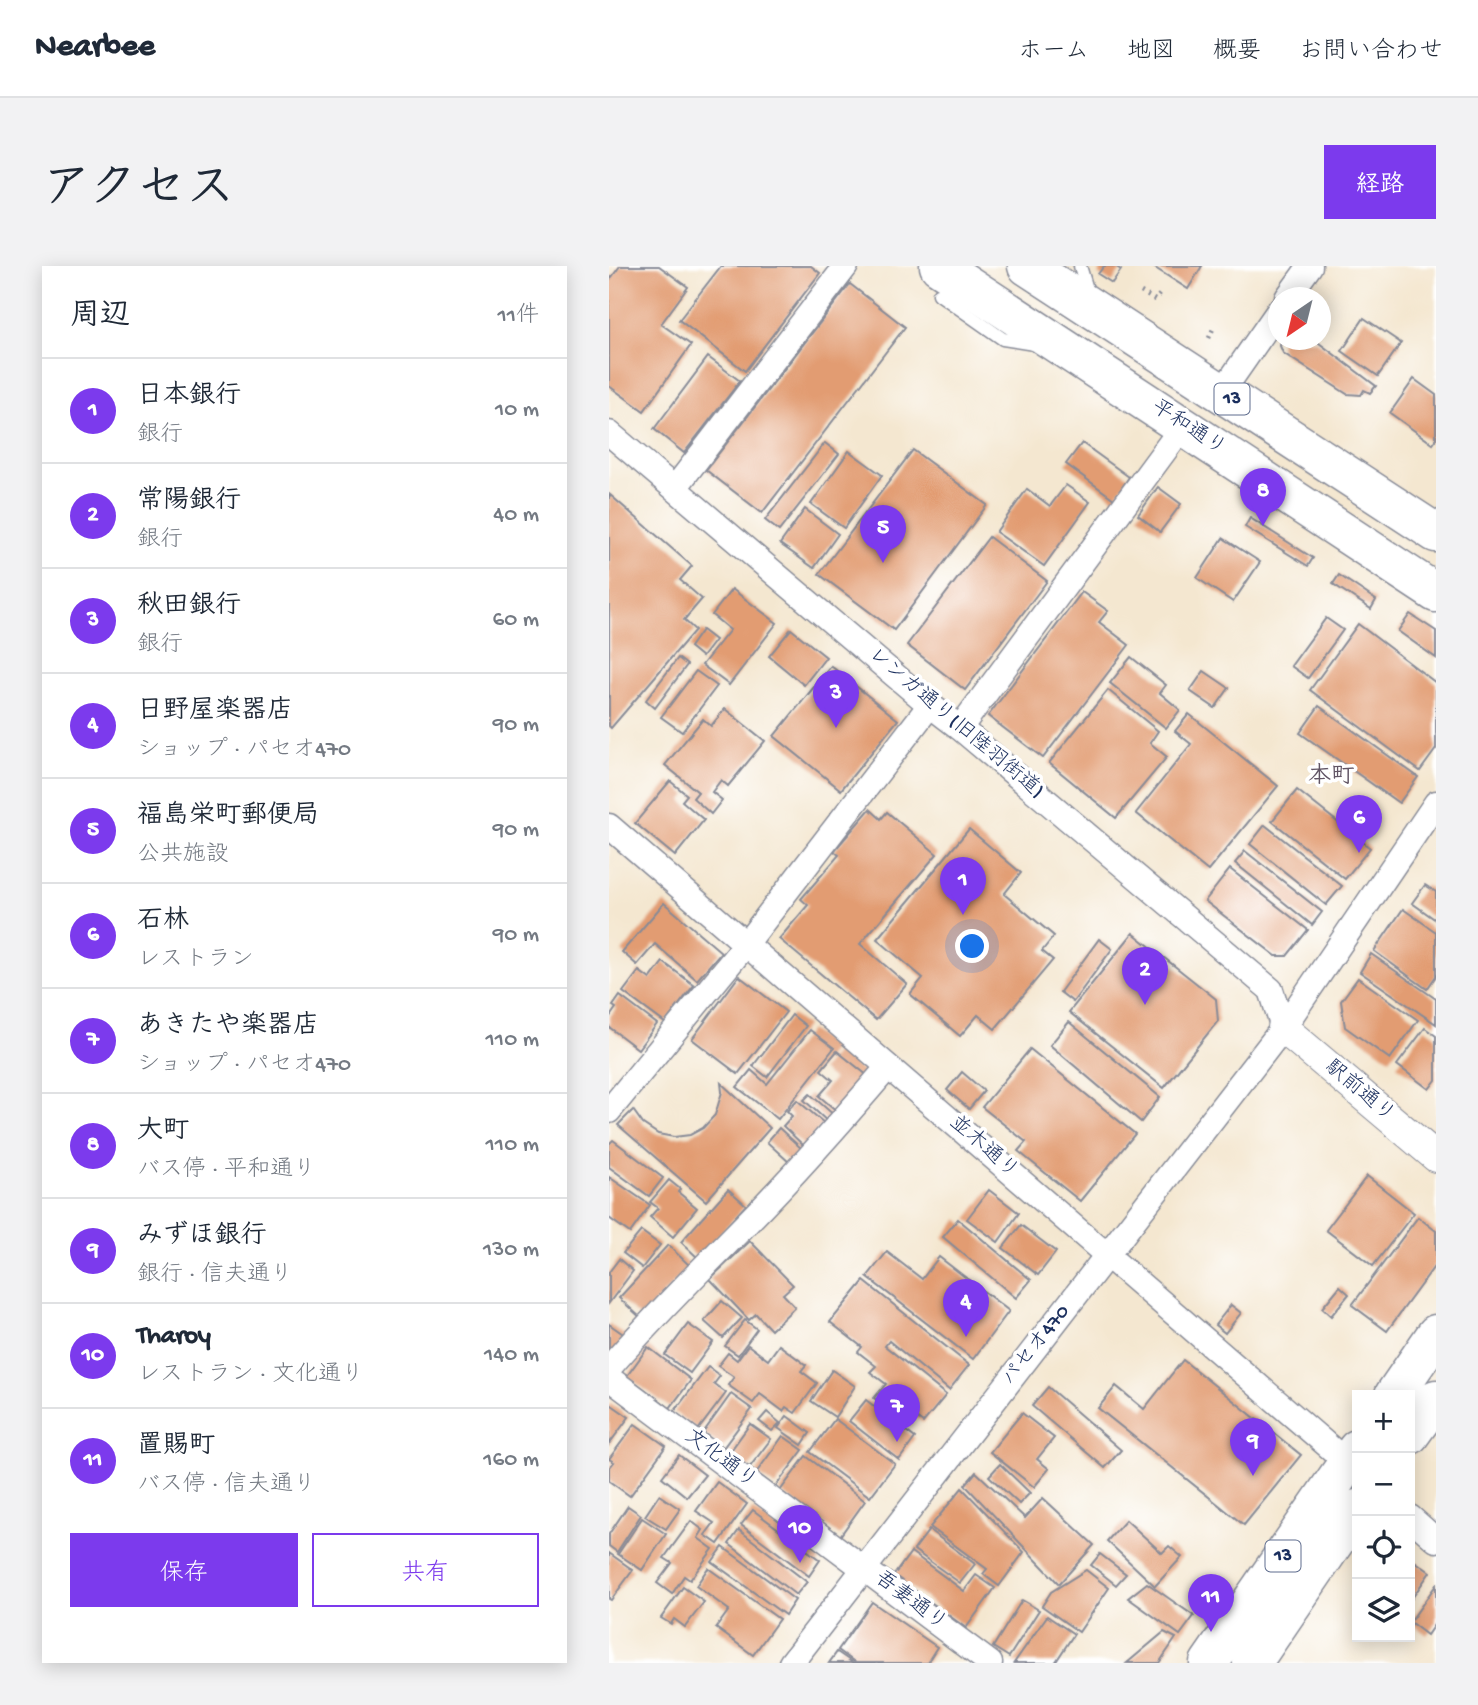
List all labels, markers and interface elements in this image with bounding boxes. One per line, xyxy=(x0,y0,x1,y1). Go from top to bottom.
text: Nearbee xyxy=(35,29,155,67)
text: ホーム xyxy=(1018,38,1089,67)
text: 地図 xyxy=(1127,38,1175,67)
text: 概要 xyxy=(1213,38,1261,67)
text: お問い合わせ xyxy=(1299,38,1443,67)
button: 経路 xyxy=(1324,145,1436,219)
text: アクセス xyxy=(42,163,235,221)
north arrow xyxy=(1268,287,1331,350)
text: 周辺 xyxy=(70,300,130,335)
text: 11件 xyxy=(497,303,539,330)
text: 日本銀行 xyxy=(137,382,241,413)
road number: 13 xyxy=(1215,384,1249,414)
street label: 平和通り xyxy=(1146,395,1231,462)
text: 1 xyxy=(88,397,98,424)
text: 10 m xyxy=(495,397,539,424)
text: 銀行 xyxy=(137,422,183,449)
pin: 8 xyxy=(1240,468,1286,526)
text: 常陽銀行 xyxy=(137,487,241,518)
text: 2 xyxy=(87,502,99,529)
text: 40 m xyxy=(493,502,539,529)
pin: 5 xyxy=(860,505,906,563)
text: 銀行 xyxy=(137,527,183,554)
text: 秋田銀行 xyxy=(137,592,241,623)
text: 3 xyxy=(87,607,99,634)
text: 60 m xyxy=(493,607,539,634)
text: 銀行 xyxy=(137,632,183,659)
street label: レンガ通り(旧陸羽街道) xyxy=(862,642,1049,805)
pin: 3 xyxy=(813,670,859,728)
text: 日野屋楽器店 xyxy=(137,697,293,728)
text: 4 xyxy=(88,712,98,739)
text: 90 m xyxy=(493,712,539,739)
text: ショップ · パセオ470 xyxy=(137,737,351,764)
district label: 本町 xyxy=(1308,762,1354,791)
pin: 6 xyxy=(1336,795,1382,853)
text: 福島栄町郵便局 xyxy=(137,802,319,833)
text: 5 xyxy=(87,817,99,844)
text: 90 m xyxy=(493,817,539,844)
text: 公共施設 xyxy=(137,842,229,869)
pin: 1 xyxy=(940,857,986,915)
text: 石林 xyxy=(137,907,189,938)
text: 6 xyxy=(87,922,99,949)
text: 90 m xyxy=(493,922,539,949)
your location xyxy=(955,929,989,963)
text: レストラン xyxy=(137,947,254,974)
pin: 2 xyxy=(1122,947,1168,1005)
text: あきたや楽器店 xyxy=(137,1012,319,1043)
text: 7 xyxy=(87,1027,99,1054)
text: 110 m xyxy=(486,1027,539,1054)
text: ショップ · パセオ470 xyxy=(137,1052,351,1079)
street label: 駅前通り xyxy=(1319,1055,1400,1129)
street label: 並木通り xyxy=(943,1110,1024,1185)
text: 大町 xyxy=(137,1117,189,1148)
text: 8 xyxy=(87,1132,99,1159)
text: 110 m xyxy=(486,1132,539,1159)
text: バス停 · 平和通り xyxy=(137,1157,316,1184)
text: みずほ銀行 xyxy=(137,1222,266,1253)
text: 9 xyxy=(87,1237,99,1264)
text: 130 m xyxy=(483,1237,539,1264)
text: 銀行 · 信夫通り xyxy=(137,1262,293,1289)
pin: 4 xyxy=(943,1279,989,1337)
street label: パセオ470 xyxy=(998,1301,1076,1391)
text: Tharoy xyxy=(137,1322,211,1353)
text: 10 xyxy=(82,1342,104,1369)
text: 140 m xyxy=(484,1342,539,1369)
text: レストラン · 文化通り xyxy=(137,1362,364,1389)
pin: 7 xyxy=(874,1384,920,1442)
map controls xyxy=(1352,1390,1415,1642)
button: + xyxy=(1352,1390,1415,1453)
pin: 9 xyxy=(1230,1418,1276,1476)
street label: 文化通り xyxy=(679,1424,762,1495)
text: 置賜町 xyxy=(137,1432,215,1463)
text: 11 xyxy=(84,1447,102,1474)
text: 160 m xyxy=(483,1447,539,1474)
button: − xyxy=(1352,1453,1415,1516)
text: バス停 · 信夫通り xyxy=(137,1472,316,1499)
pin: 10 xyxy=(777,1505,823,1563)
button: locate xyxy=(1352,1516,1415,1579)
button: 保存 xyxy=(70,1533,298,1607)
button: 共有 xyxy=(312,1533,539,1607)
road number: 13 xyxy=(1265,1540,1301,1572)
street label: 吾妻通り xyxy=(869,1566,952,1637)
pin: 11 xyxy=(1188,1574,1234,1632)
button: layers xyxy=(1352,1579,1415,1642)

